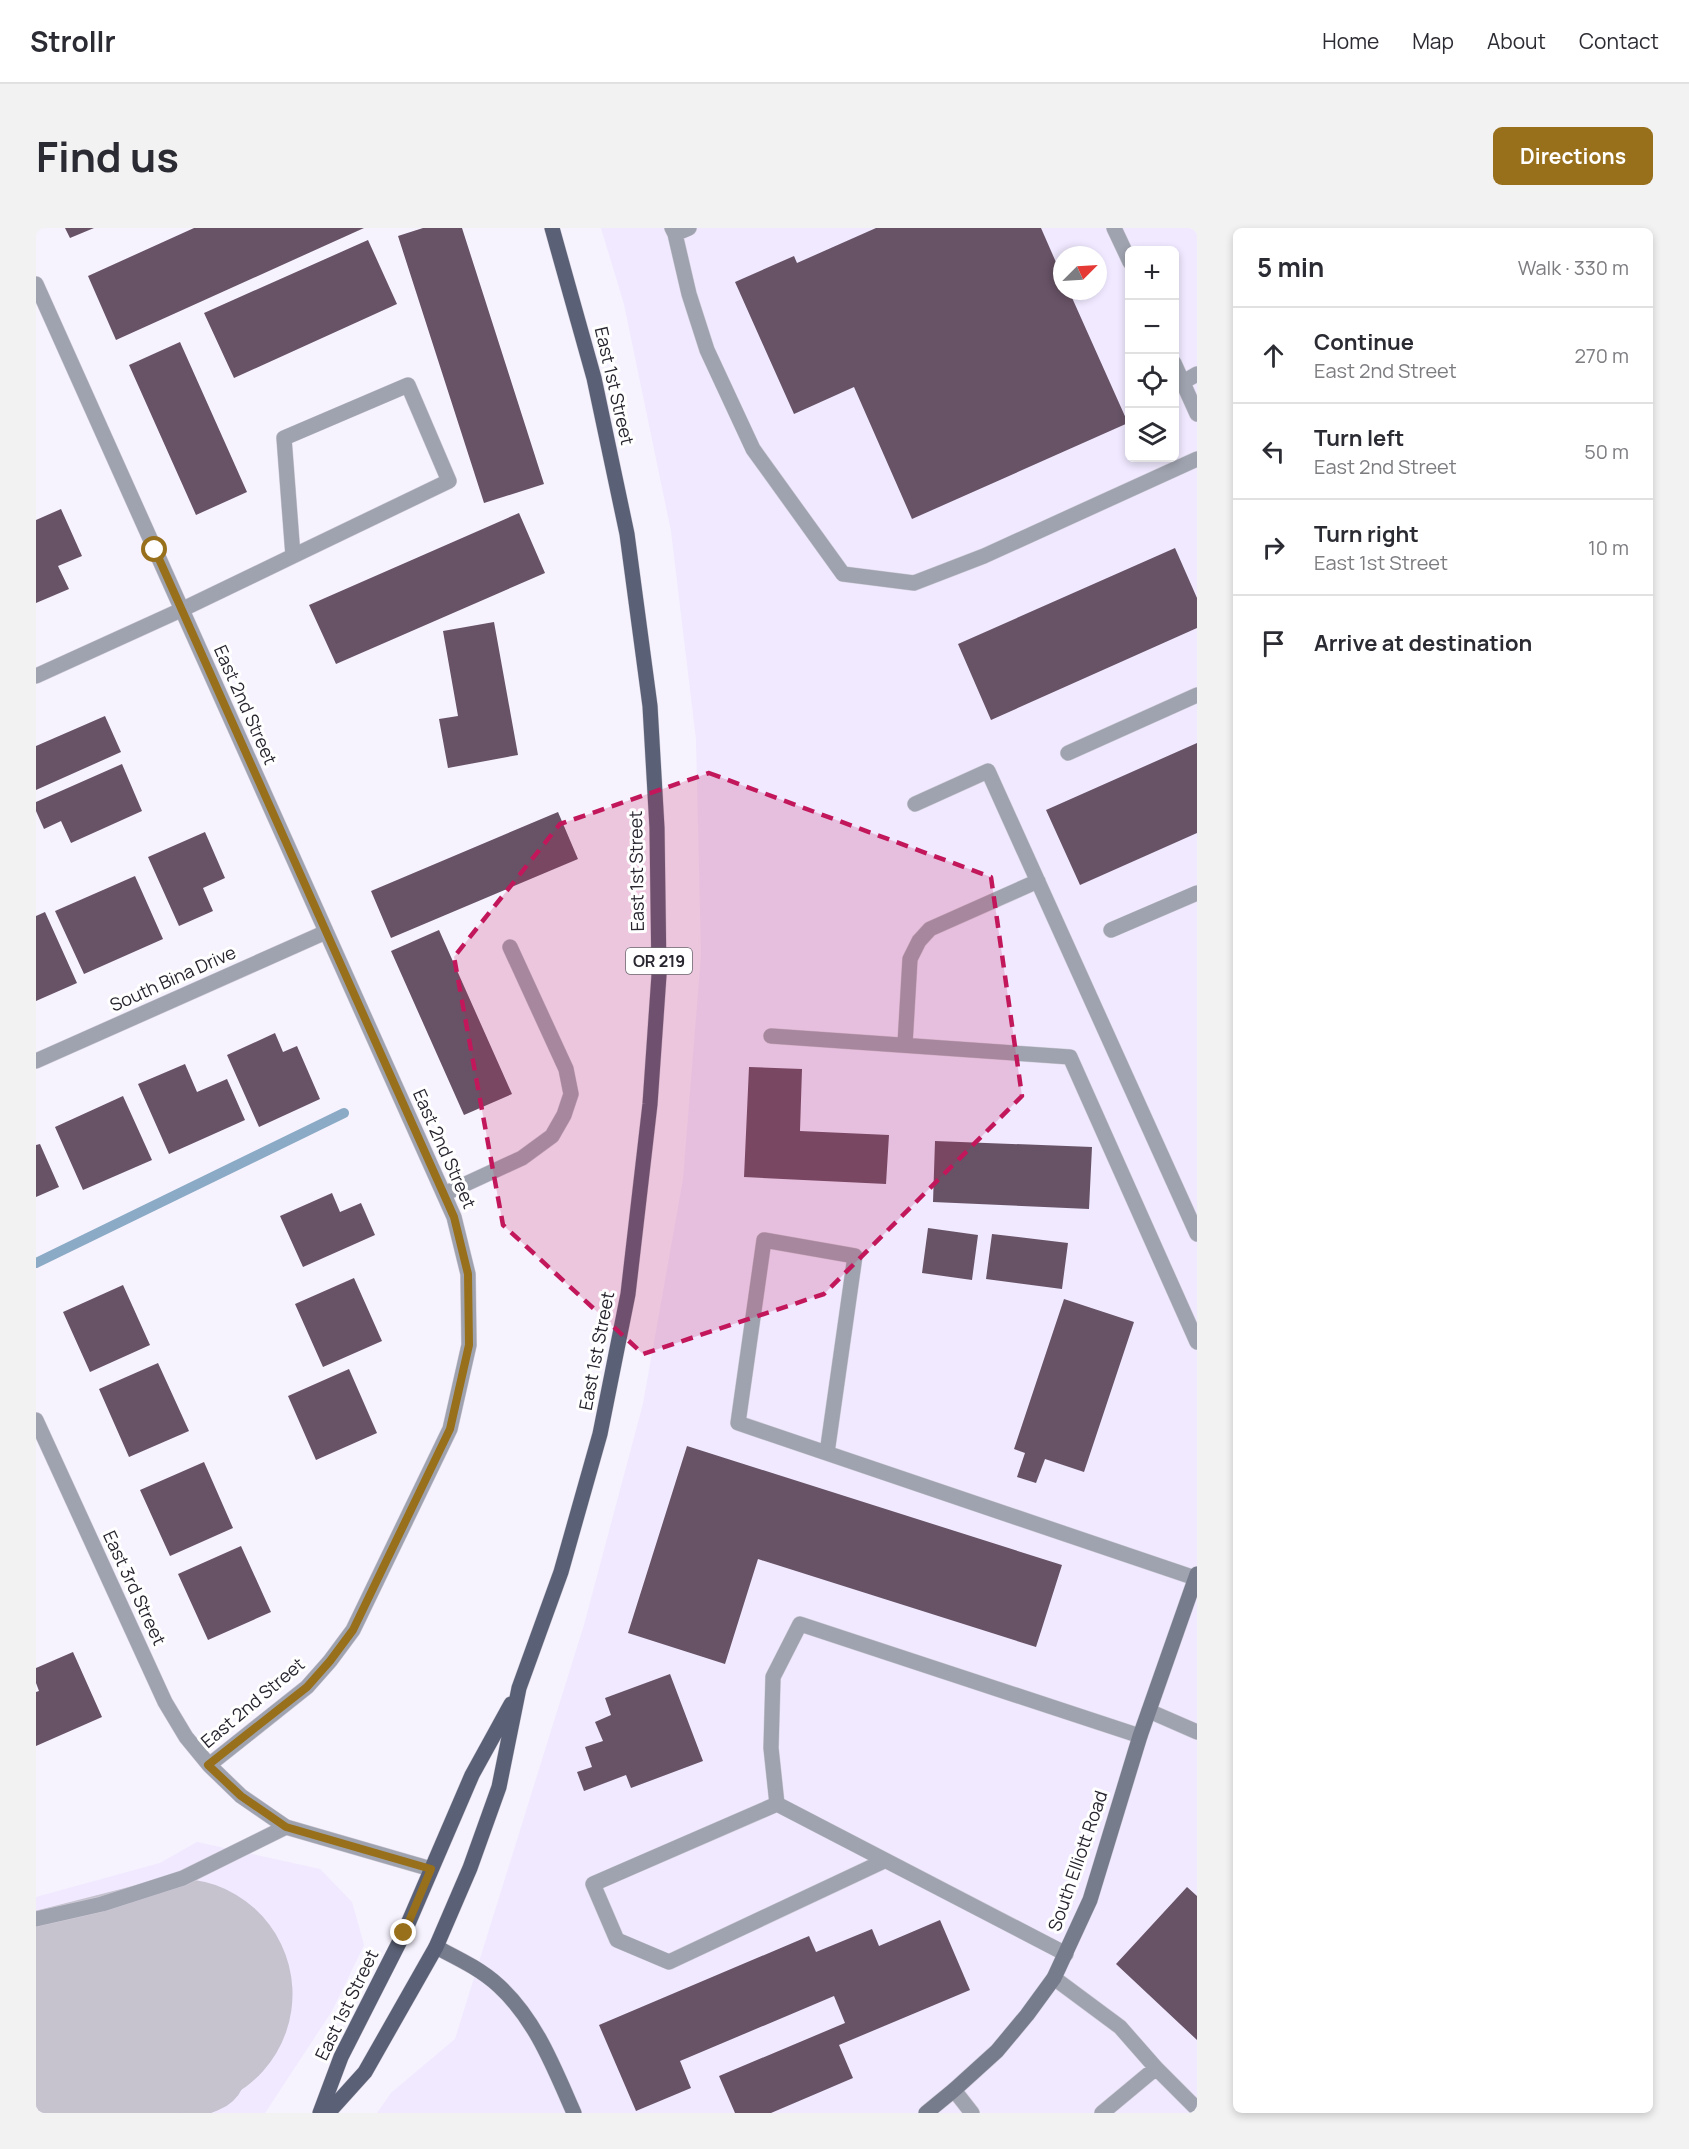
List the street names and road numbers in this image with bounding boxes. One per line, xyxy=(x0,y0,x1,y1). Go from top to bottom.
street label: East 1st Street xyxy=(590,324,640,447)
street label: East 2nd Street xyxy=(209,641,283,768)
street label: East 1st Street xyxy=(623,810,649,932)
street label: South Bina Drive xyxy=(106,940,239,1017)
road number: OR 219 xyxy=(626,948,692,974)
street label: East 2nd Street xyxy=(408,1085,482,1212)
street label: East 1st Street xyxy=(573,1289,619,1412)
street label: East 3rd Street xyxy=(98,1526,172,1649)
street label: East 2nd Street xyxy=(195,1652,309,1753)
street label: South Elliott Road xyxy=(1042,1787,1112,1934)
street label: East 1st Street xyxy=(309,1945,383,2064)

